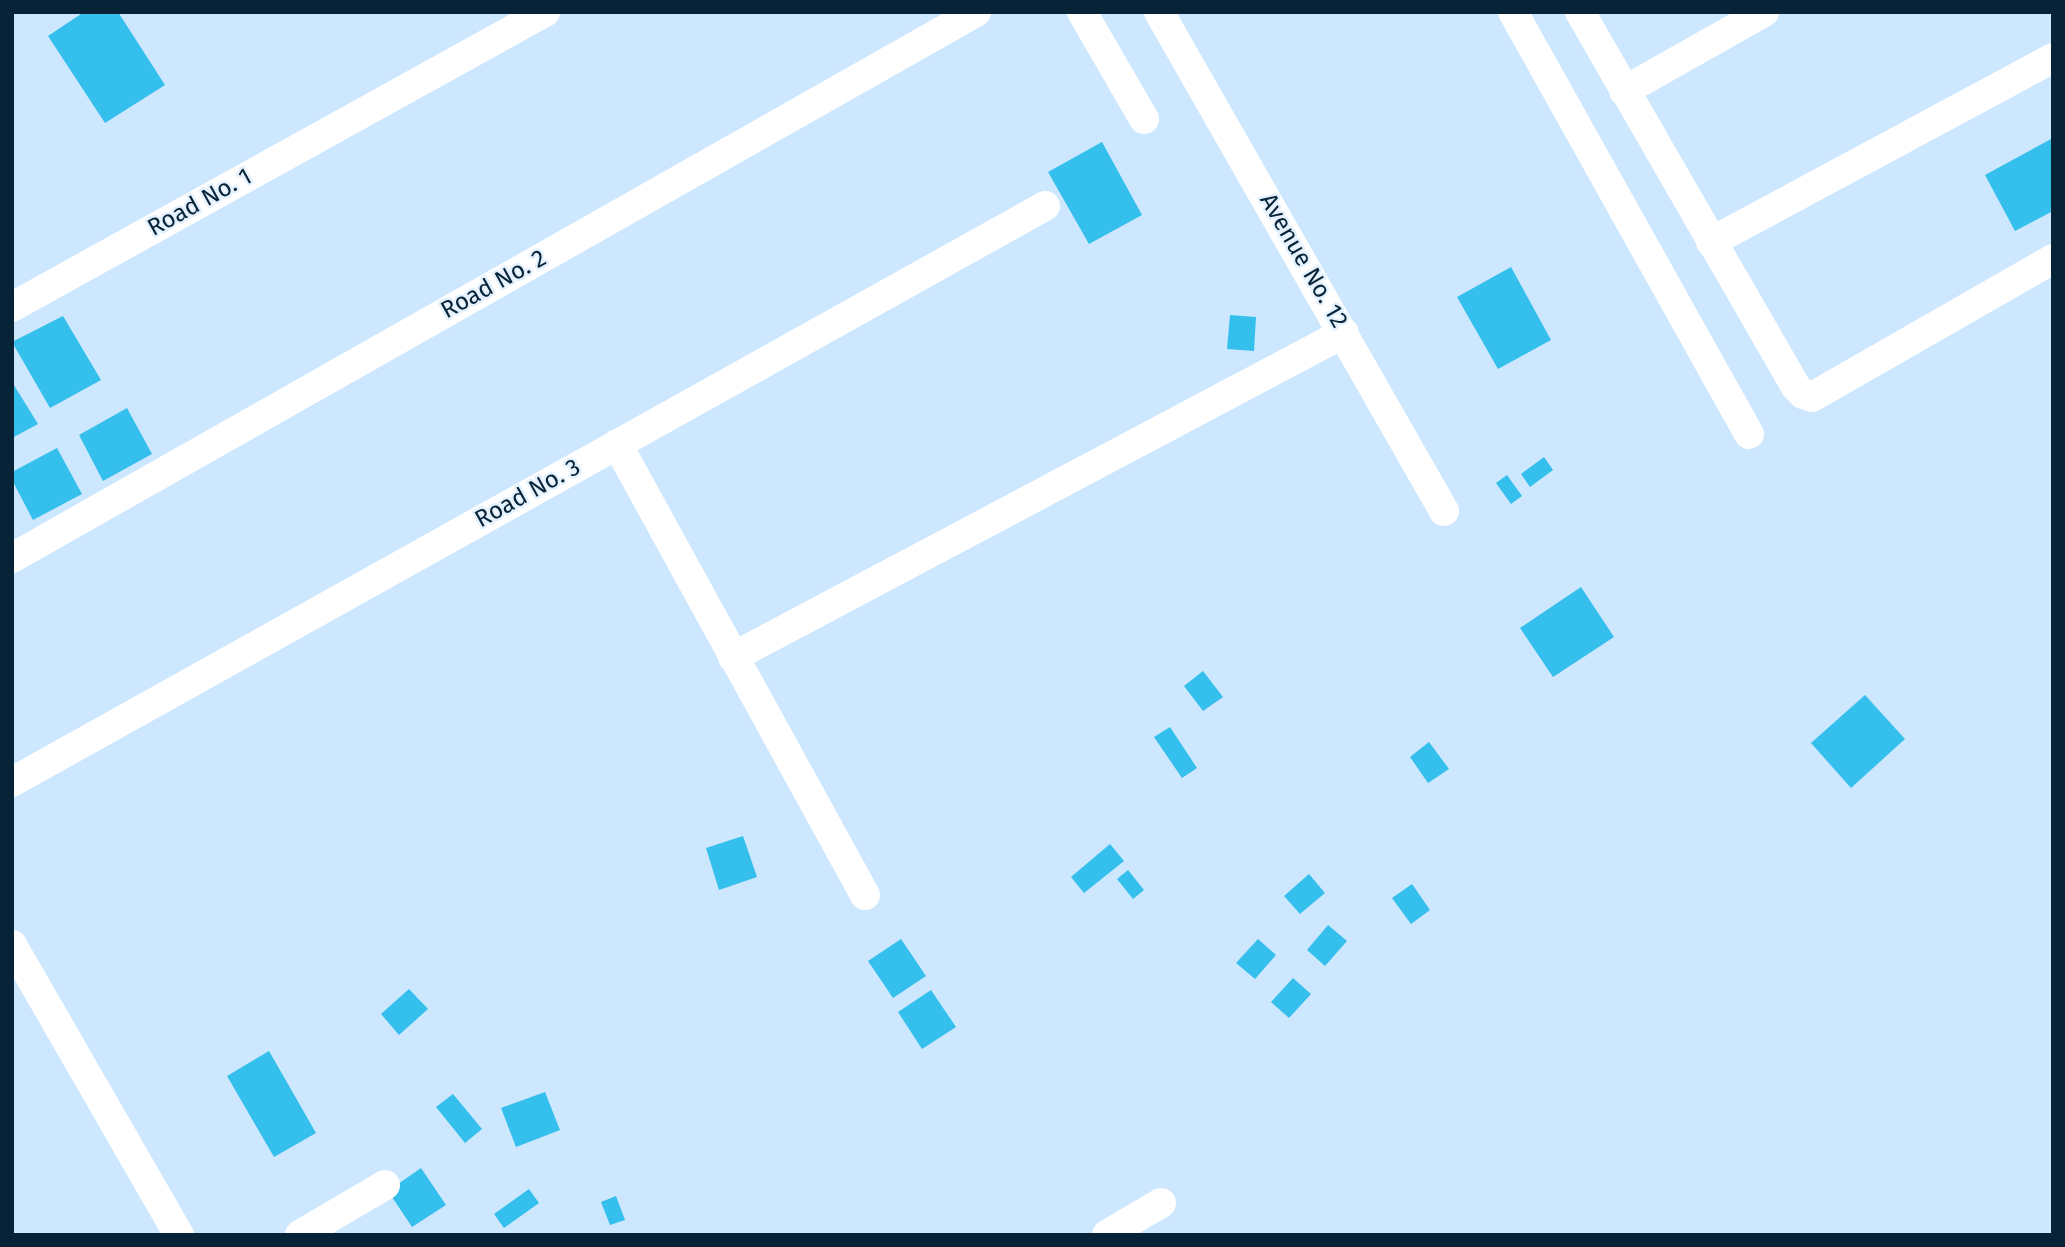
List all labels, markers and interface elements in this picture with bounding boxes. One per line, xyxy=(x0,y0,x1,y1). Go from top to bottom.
street label: Road No. 1 xyxy=(143,163,257,243)
street label: Avenue No. 12 xyxy=(1253,189,1353,333)
street label: Road No. 2 xyxy=(436,244,552,326)
street label: Road No. 3 xyxy=(470,453,586,535)

